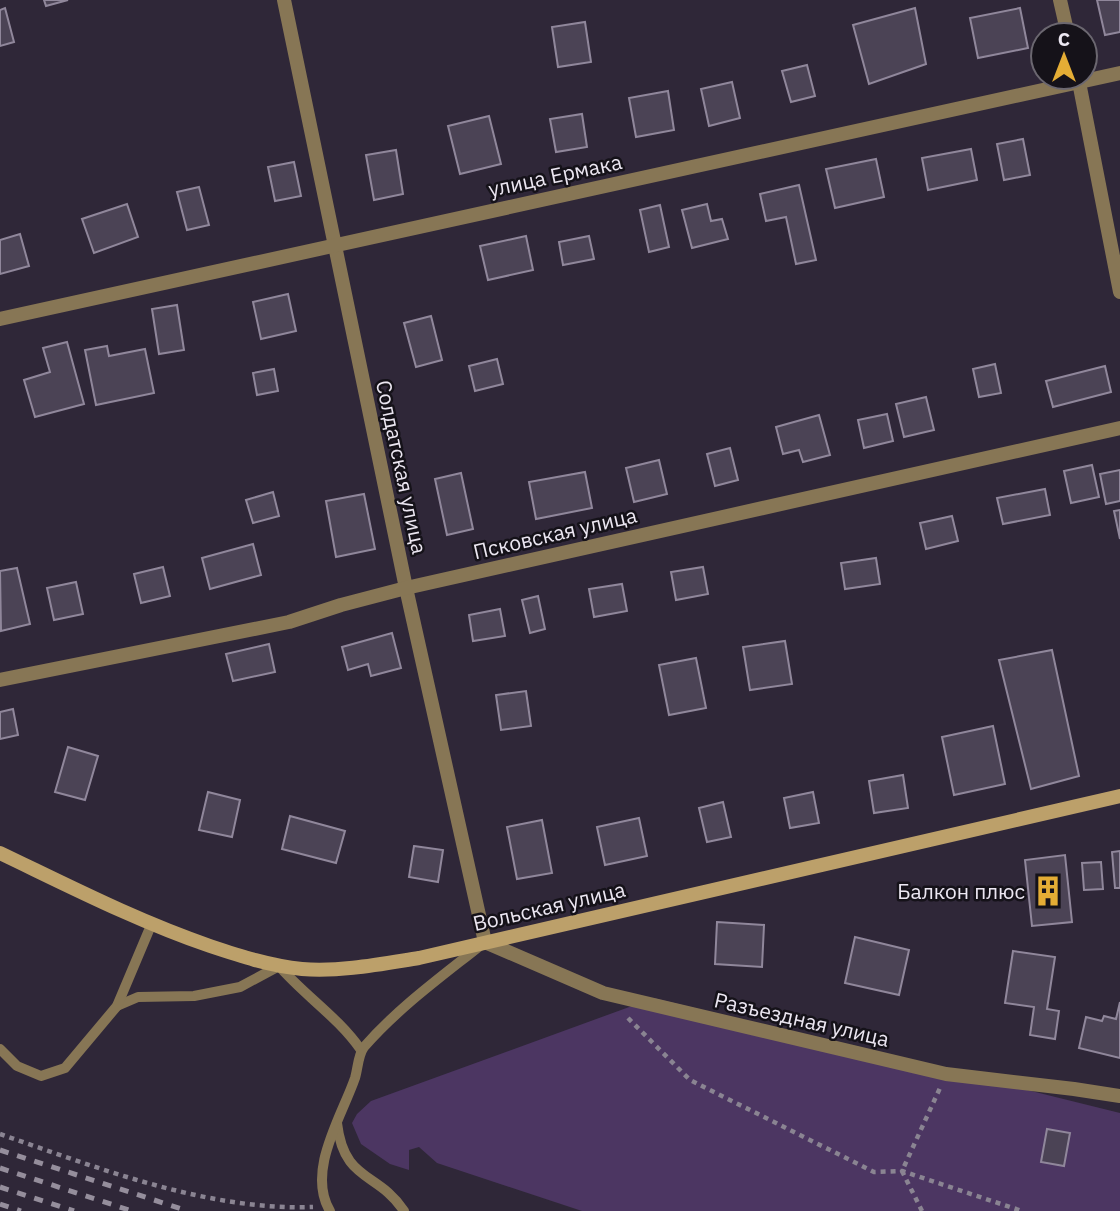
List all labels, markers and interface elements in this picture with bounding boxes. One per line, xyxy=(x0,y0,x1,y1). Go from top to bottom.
north arrow xyxy=(1029,21,1099,91)
text: С xyxy=(1058,27,1070,51)
street label: улица Ермака xyxy=(486,147,624,203)
street label: Солдатская улица xyxy=(370,377,434,557)
street label: Псковская улица xyxy=(470,501,640,565)
building icon: Балкон плюс xyxy=(1031,874,1065,908)
street label: Вольская улица xyxy=(470,875,628,937)
place label: Балкон плюс xyxy=(897,877,1025,905)
street label: Разъездная улица xyxy=(712,985,892,1053)

